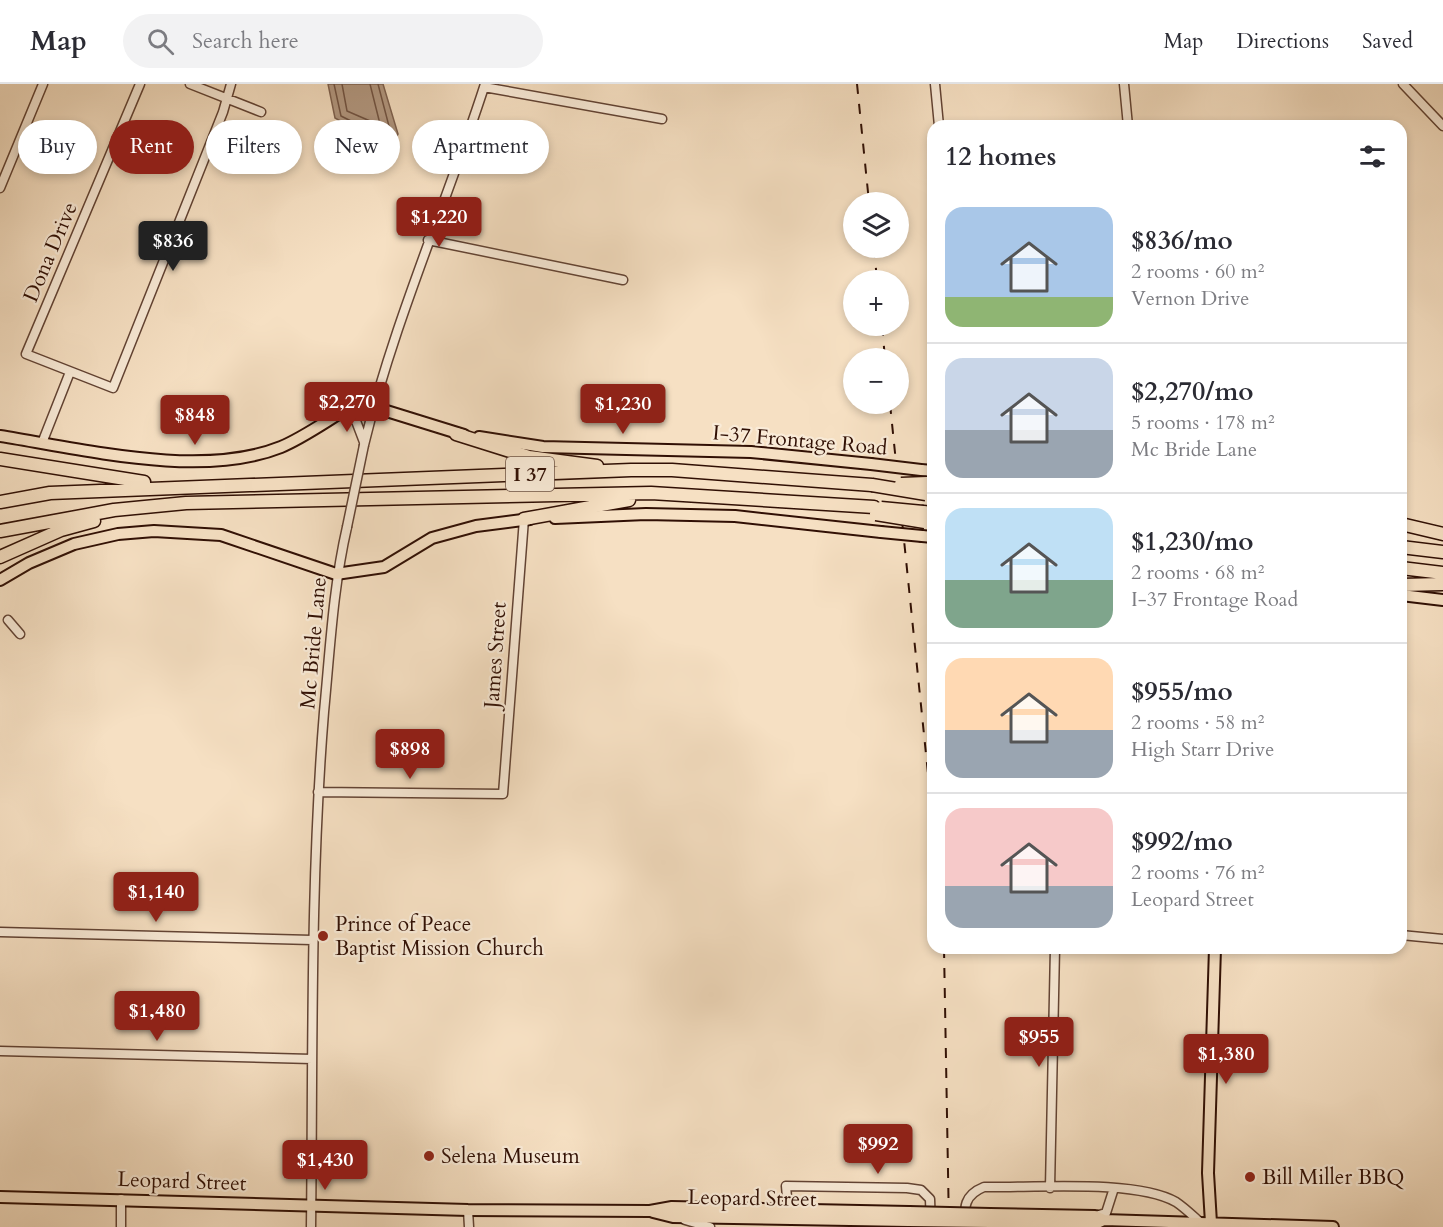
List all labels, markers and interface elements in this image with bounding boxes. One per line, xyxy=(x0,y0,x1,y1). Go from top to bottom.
search box xyxy=(123,14,543,68)
text: Map xyxy=(30,22,87,60)
icon: search xyxy=(144,25,177,58)
text: Search here xyxy=(192,26,299,56)
text: Map xyxy=(1163,27,1203,56)
text: Directions xyxy=(1236,27,1329,56)
text: Saved xyxy=(1362,27,1413,56)
chip: Buy xyxy=(18,120,97,174)
chip: Rent xyxy=(109,120,194,174)
chip: Filters xyxy=(206,120,302,174)
chip: New xyxy=(314,120,400,174)
chip: Apartment xyxy=(412,120,549,174)
text: 12 homes xyxy=(945,139,1056,174)
icon: filters xyxy=(1356,140,1389,173)
map controls xyxy=(843,192,909,414)
button: layers xyxy=(843,192,909,258)
pin: $1,220 xyxy=(390,197,488,248)
street label: Dona Drive xyxy=(16,198,84,307)
text: $1,220 xyxy=(410,203,468,230)
pin: $836 xyxy=(137,221,209,272)
text: $836/mo xyxy=(1131,223,1233,258)
text: $836 xyxy=(153,227,193,254)
icon: home xyxy=(993,231,1065,303)
text: 2 rooms · 60 m² xyxy=(1131,258,1264,285)
button: + xyxy=(843,270,909,336)
text: Vernon Drive xyxy=(1131,285,1249,312)
button: − xyxy=(843,348,909,414)
text: $2,270/mo xyxy=(1131,374,1254,409)
pin: $2,270 xyxy=(298,382,396,433)
icon: home xyxy=(993,382,1065,454)
pin: $1,230 xyxy=(574,384,672,435)
text: $2,270 xyxy=(318,388,376,415)
text: $1,230 xyxy=(594,390,652,417)
pin: $848 xyxy=(159,395,231,446)
text: $848 xyxy=(175,401,215,428)
text: 5 rooms · 178 m² xyxy=(1131,409,1275,436)
street label: I-37 Frontage Road xyxy=(711,418,889,463)
text: Mc Bride Lane xyxy=(1131,436,1257,463)
road number: I 37 xyxy=(506,457,554,491)
text: $1,230/mo xyxy=(1131,524,1254,559)
icon: home xyxy=(993,532,1065,604)
text: 2 rooms · 68 m² xyxy=(1131,559,1264,586)
street label: Mc Bride Lane xyxy=(293,576,334,710)
text: I-37 Frontage Road xyxy=(1131,586,1298,613)
street label: James Street xyxy=(477,600,514,712)
text: $955/mo xyxy=(1131,674,1233,709)
icon: home xyxy=(993,682,1065,754)
text: 2 rooms · 58 m² xyxy=(1131,709,1264,736)
pin: $898 xyxy=(374,729,446,780)
text: $898 xyxy=(390,735,430,762)
text: High Starr Drive xyxy=(1131,736,1274,763)
text: $992/mo xyxy=(1131,824,1233,859)
icon: home xyxy=(993,832,1065,904)
text: 2 rooms · 76 m² xyxy=(1131,859,1264,886)
pin: $1,140 xyxy=(107,872,205,923)
text: $1,140 xyxy=(127,878,185,905)
text: Leopard Street xyxy=(1131,886,1254,913)
place label: Prince of Peace Baptist Mission Church xyxy=(335,910,544,963)
marker: Prince of Peace Baptist Mission Church xyxy=(316,929,330,943)
pin: $1,480 xyxy=(108,991,206,1042)
text: $1,480 xyxy=(128,997,186,1024)
pin: $955 xyxy=(1003,1017,1075,1068)
text: $955 xyxy=(1019,1023,1059,1050)
pin: $1,380 xyxy=(1177,1034,1275,1085)
text: $1,380 xyxy=(1197,1040,1255,1067)
pin: $992 xyxy=(842,1124,914,1175)
text: $992 xyxy=(858,1130,898,1157)
pin: $1,430 xyxy=(276,1140,374,1191)
place label: Selena Museum xyxy=(441,1142,580,1171)
text: $1,430 xyxy=(296,1146,354,1173)
marker: Selena Museum xyxy=(422,1149,436,1163)
place label: Bill Miller BBQ xyxy=(1262,1163,1404,1192)
street label: Leopard Street xyxy=(117,1165,247,1198)
marker: Bill Miller BBQ xyxy=(1243,1170,1257,1184)
street label: Leopard Street xyxy=(687,1183,817,1214)

